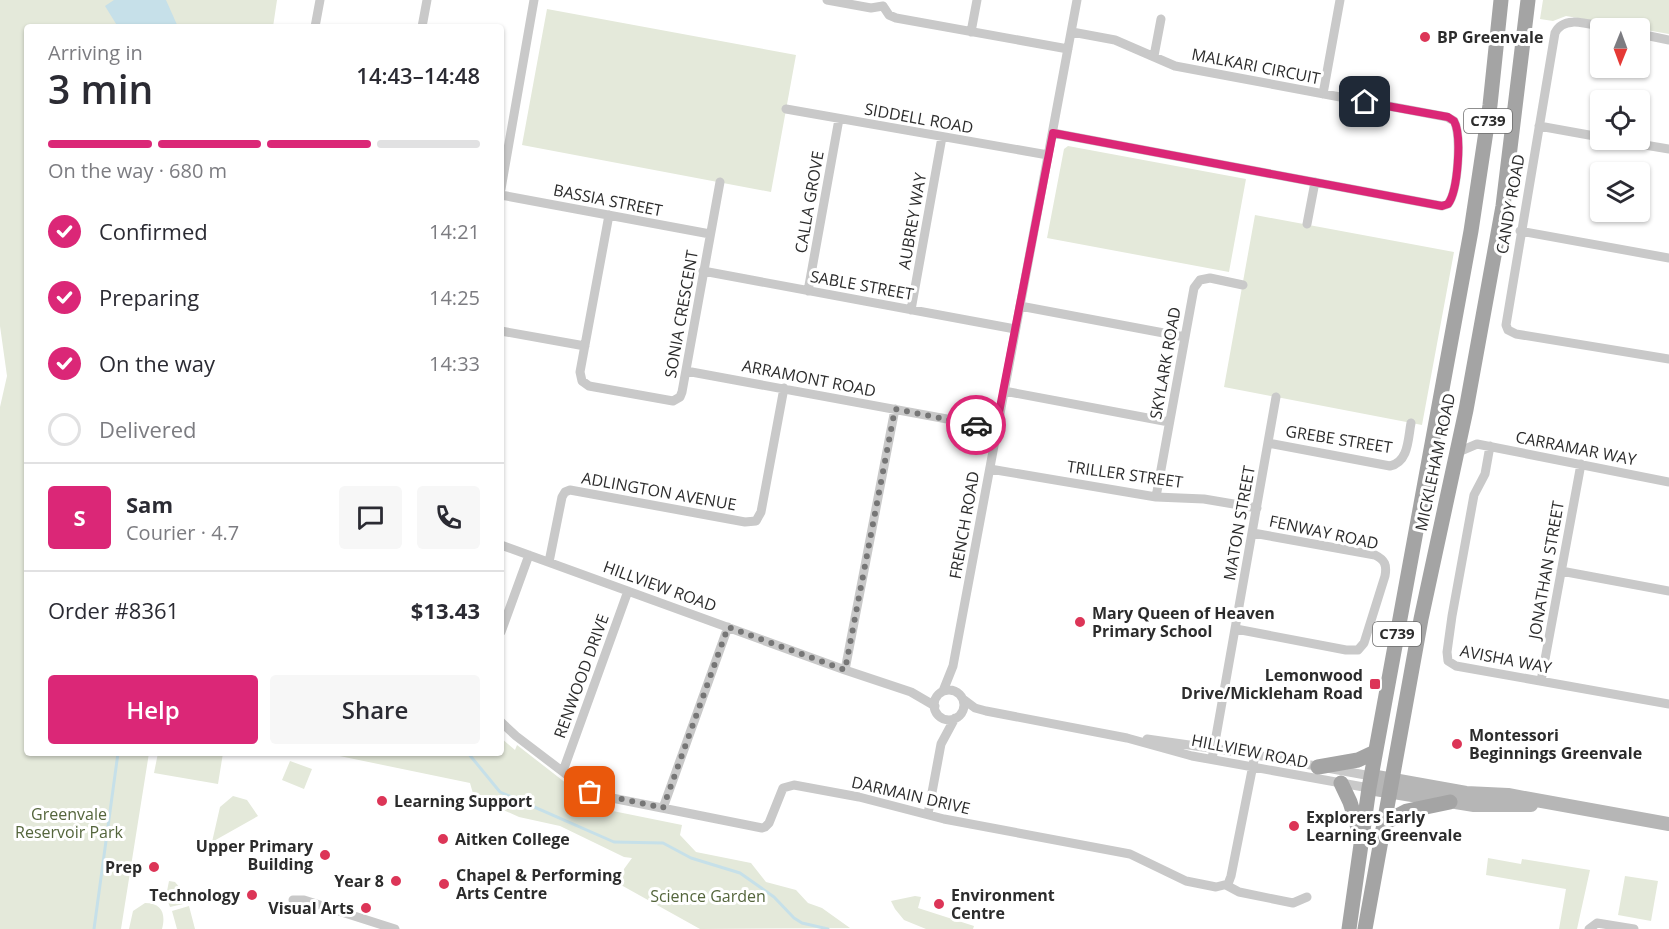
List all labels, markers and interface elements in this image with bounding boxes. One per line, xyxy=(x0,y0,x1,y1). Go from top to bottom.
north arrow xyxy=(1590,18,1650,78)
map controls xyxy=(1590,18,1650,222)
place label: BP Greenvale xyxy=(1437,26,1543,48)
marker: BP Greenvale xyxy=(1418,30,1432,44)
text: Arriving in xyxy=(48,39,143,66)
street label: MALKARI CIRCUIT xyxy=(1190,43,1322,89)
text: 14:43–14:48 xyxy=(356,60,480,90)
text: 3 min xyxy=(48,62,153,115)
pin xyxy=(1339,76,1390,127)
icon: home xyxy=(1348,85,1381,118)
button: locate xyxy=(1590,90,1650,150)
street label: SIDDELL ROAD xyxy=(863,98,975,138)
road number: C739 xyxy=(1464,109,1512,133)
street label: CALLA GROVE xyxy=(789,149,829,255)
street label: CANDY ROAD xyxy=(1490,152,1530,256)
text: On the way · 680 m xyxy=(48,157,227,184)
button: layers xyxy=(1590,162,1650,222)
street label: AUBREY WAY xyxy=(893,171,931,271)
street label: BASSIA STREET xyxy=(552,179,665,221)
icon: check xyxy=(48,215,81,248)
text: Confirmed xyxy=(99,216,208,246)
text: 14:21 xyxy=(429,218,480,245)
street label: SONIA CRESCENT xyxy=(659,248,703,380)
street label: SABLE STREET xyxy=(809,265,916,305)
icon: check xyxy=(48,281,81,314)
text: Preparing xyxy=(99,282,199,312)
text: 14:25 xyxy=(429,284,480,311)
street label: SKYLARK ROAD xyxy=(1144,305,1186,421)
icon: check xyxy=(48,347,81,380)
text: On the way xyxy=(99,348,215,378)
text: 14:33 xyxy=(429,350,480,377)
street label: ARRAMONT ROAD xyxy=(740,354,878,402)
street label: MICKLEHAM ROAD xyxy=(1410,391,1460,533)
courier xyxy=(946,395,1006,455)
icon: car xyxy=(960,409,993,442)
text: Delivered xyxy=(99,414,197,444)
street label: GREBE STREET xyxy=(1284,420,1394,458)
street label: CARRAMAR WAY xyxy=(1514,426,1638,470)
street label: TRILLER STREET xyxy=(1066,455,1185,493)
street label: MATON STREET xyxy=(1218,464,1260,582)
street label: ADLINGTON AVENUE xyxy=(580,467,738,515)
street label: FRENCH ROAD xyxy=(944,469,984,581)
button: chat xyxy=(339,486,402,549)
button: phone xyxy=(417,486,480,549)
text: Sam xyxy=(126,489,173,519)
street label: JONATHAN STREET xyxy=(1523,499,1569,643)
text: S xyxy=(73,502,86,532)
street label: FENWAY ROAD xyxy=(1267,510,1381,554)
text: Courier · 4.7 xyxy=(126,519,239,546)
street label: HILLVIEW ROAD xyxy=(600,555,720,617)
text: Order #8361 xyxy=(48,595,179,625)
text: $13.43 xyxy=(411,595,480,625)
place label: Mary Queen of Heaven Primary School xyxy=(1092,602,1275,642)
street label: RENWOOD DRIVE xyxy=(548,611,614,741)
marker: Mary Queen of Heaven Primary School xyxy=(1073,615,1087,629)
road number: C739 xyxy=(1373,622,1421,646)
street label: AVISHA WAY xyxy=(1458,639,1554,679)
place label: Lemonwood Drive/Mickleham Road xyxy=(1181,664,1363,704)
button: Help xyxy=(48,675,258,744)
button: Share xyxy=(270,675,480,744)
marker: Lemonwood Drive/Mickleham Road xyxy=(1368,677,1382,691)
place label: Montessori Beginnings Greenvale xyxy=(1469,724,1642,764)
street label: HILLVIEW ROAD xyxy=(1190,729,1310,773)
marker: Montessori Beginnings Greenvale xyxy=(1450,737,1464,751)
pin xyxy=(564,766,615,817)
street label: DARMAIN DRIVE xyxy=(849,771,973,819)
icon: bag xyxy=(573,775,606,808)
place label: Learning Support xyxy=(394,790,532,812)
marker: Learning Support xyxy=(375,794,389,808)
park label: Greenvale Reservoir Park xyxy=(15,803,124,843)
place label: Explorers Early Learning Greenvale xyxy=(1306,806,1462,846)
marker: Explorers Early Learning Greenvale xyxy=(1287,819,1301,833)
place label: Aitken College xyxy=(455,828,570,850)
marker: Aitken College xyxy=(436,832,450,846)
place label: Upper Primary Building xyxy=(196,835,314,875)
marker: Upper Primary Building xyxy=(318,848,332,862)
place label: Prep xyxy=(105,856,142,878)
marker: Prep xyxy=(147,860,161,874)
place label: Chapel & Performing Arts Centre xyxy=(456,864,621,904)
place label: Year 8 xyxy=(334,870,384,892)
marker: Year 8 xyxy=(389,874,403,888)
marker: Chapel & Performing Arts Centre xyxy=(437,877,451,891)
place label: Technology xyxy=(149,884,241,906)
place label: Environment Centre xyxy=(951,884,1055,924)
park label: Science Garden xyxy=(650,885,766,907)
marker: Technology xyxy=(245,888,259,902)
place label: Visual Arts xyxy=(268,897,354,919)
marker: Environment Centre xyxy=(932,897,946,911)
marker: Visual Arts xyxy=(359,901,373,915)

